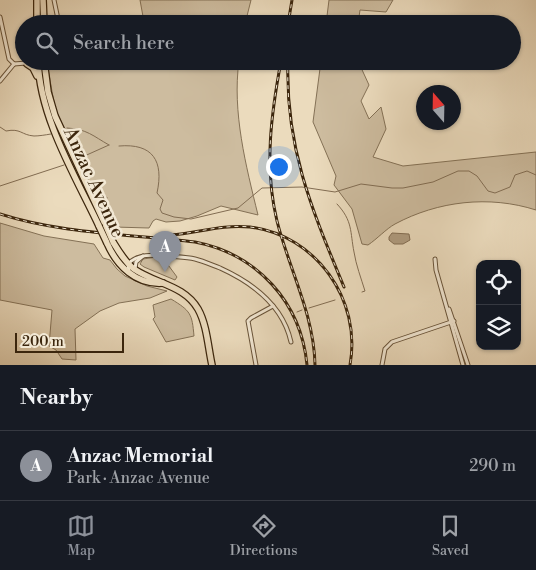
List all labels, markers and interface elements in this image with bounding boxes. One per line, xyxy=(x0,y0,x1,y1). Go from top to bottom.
search box xyxy=(15,15,521,70)
icon: search xyxy=(33,29,61,57)
text: Search here xyxy=(73,31,174,55)
north arrow xyxy=(416,85,461,130)
street label: Anzac Avenue xyxy=(58,122,130,242)
your location xyxy=(266,154,292,180)
pin: A xyxy=(149,231,181,272)
map controls xyxy=(476,260,521,350)
button: locate xyxy=(476,260,521,305)
button: layers xyxy=(476,305,521,350)
scale bar xyxy=(15,330,124,353)
text: 200 m xyxy=(22,333,64,351)
text: Nearby xyxy=(20,385,93,411)
text: Anzac Memorial xyxy=(67,444,213,468)
text: A xyxy=(30,456,42,476)
text: 290 m xyxy=(469,456,516,476)
text: Park · Anzac Avenue xyxy=(67,468,210,488)
tab: Map xyxy=(67,512,95,560)
tab: Directions xyxy=(230,512,297,560)
tab: Saved xyxy=(432,512,469,560)

